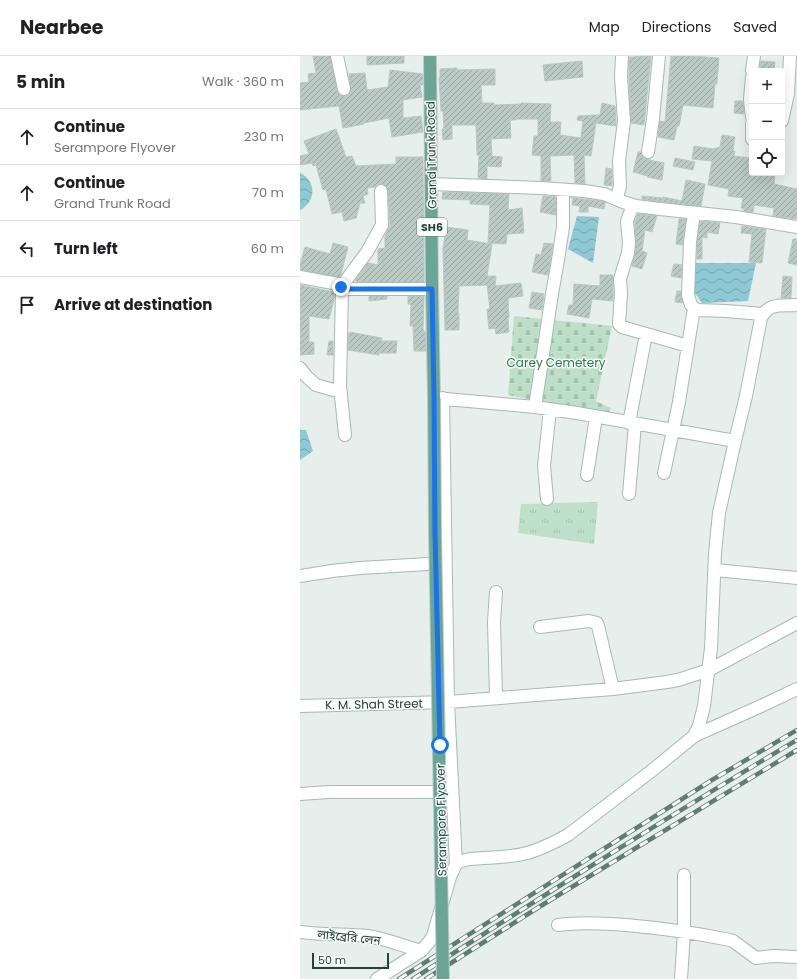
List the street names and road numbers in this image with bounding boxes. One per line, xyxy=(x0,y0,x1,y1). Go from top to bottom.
street label: Grand Trunk Road xyxy=(422,101,440,209)
road number: SH6 xyxy=(417,218,447,236)
street label: K. M. Shah Street xyxy=(325,695,423,713)
street label: Serampore Flyover xyxy=(432,763,450,876)
street label: লাইব্রেরি লেন xyxy=(315,925,382,949)

